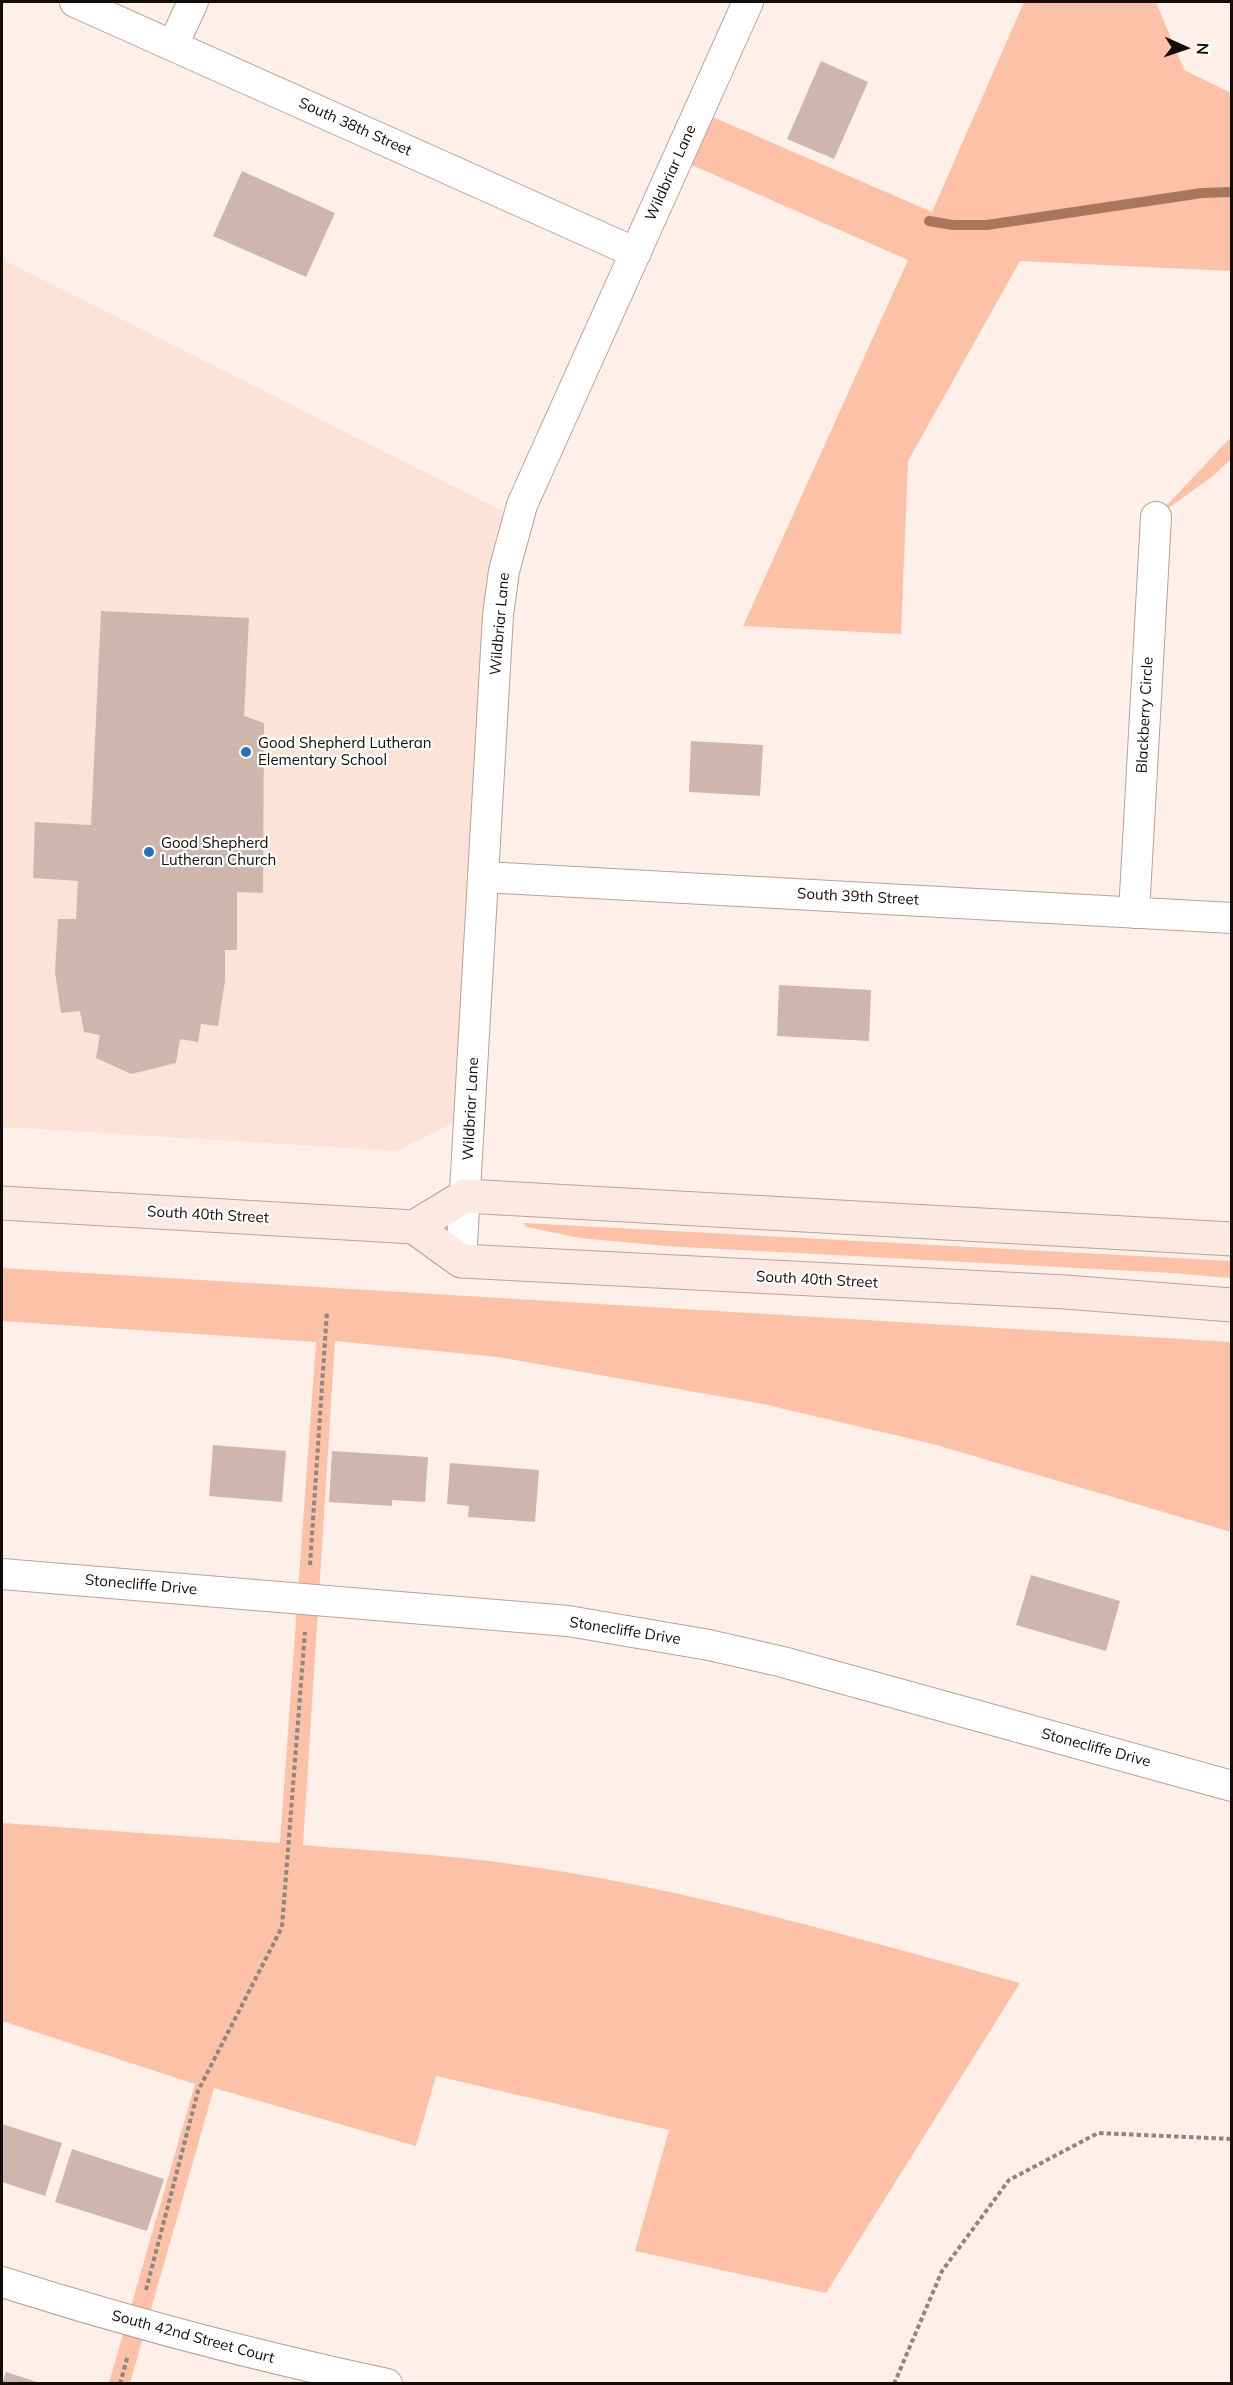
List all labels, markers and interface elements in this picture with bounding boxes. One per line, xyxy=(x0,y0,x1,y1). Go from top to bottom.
north arrow xyxy=(1155,18,1215,78)
text: N xyxy=(1193,42,1213,56)
street label: South 38th Street xyxy=(296,94,414,160)
street label: Wildbriar Lane xyxy=(642,122,700,224)
street label: Wildbriar Lane xyxy=(487,572,513,676)
street label: Blackberry Circle xyxy=(1133,656,1157,774)
place label: Good Shepherd Lutheran Elementary School xyxy=(258,734,432,769)
marker: Good Shepherd Lutheran Elementary School xyxy=(239,745,253,759)
place label: Good Shepherd Lutheran Church xyxy=(161,834,276,869)
marker: Good Shepherd Lutheran Church xyxy=(142,845,156,859)
street label: South 39th Street xyxy=(797,885,919,909)
street label: Wildbriar Lane xyxy=(459,1057,483,1161)
street label: South 40th Street xyxy=(147,1203,269,1227)
street label: South 40th Street xyxy=(756,1268,878,1292)
street label: Stonecliffe Drive xyxy=(84,1571,198,1599)
street label: Stonecliffe Drive xyxy=(568,1613,682,1649)
street label: Stonecliffe Drive xyxy=(1039,1725,1153,1771)
street label: South 42nd Street Court xyxy=(110,2307,276,2367)

